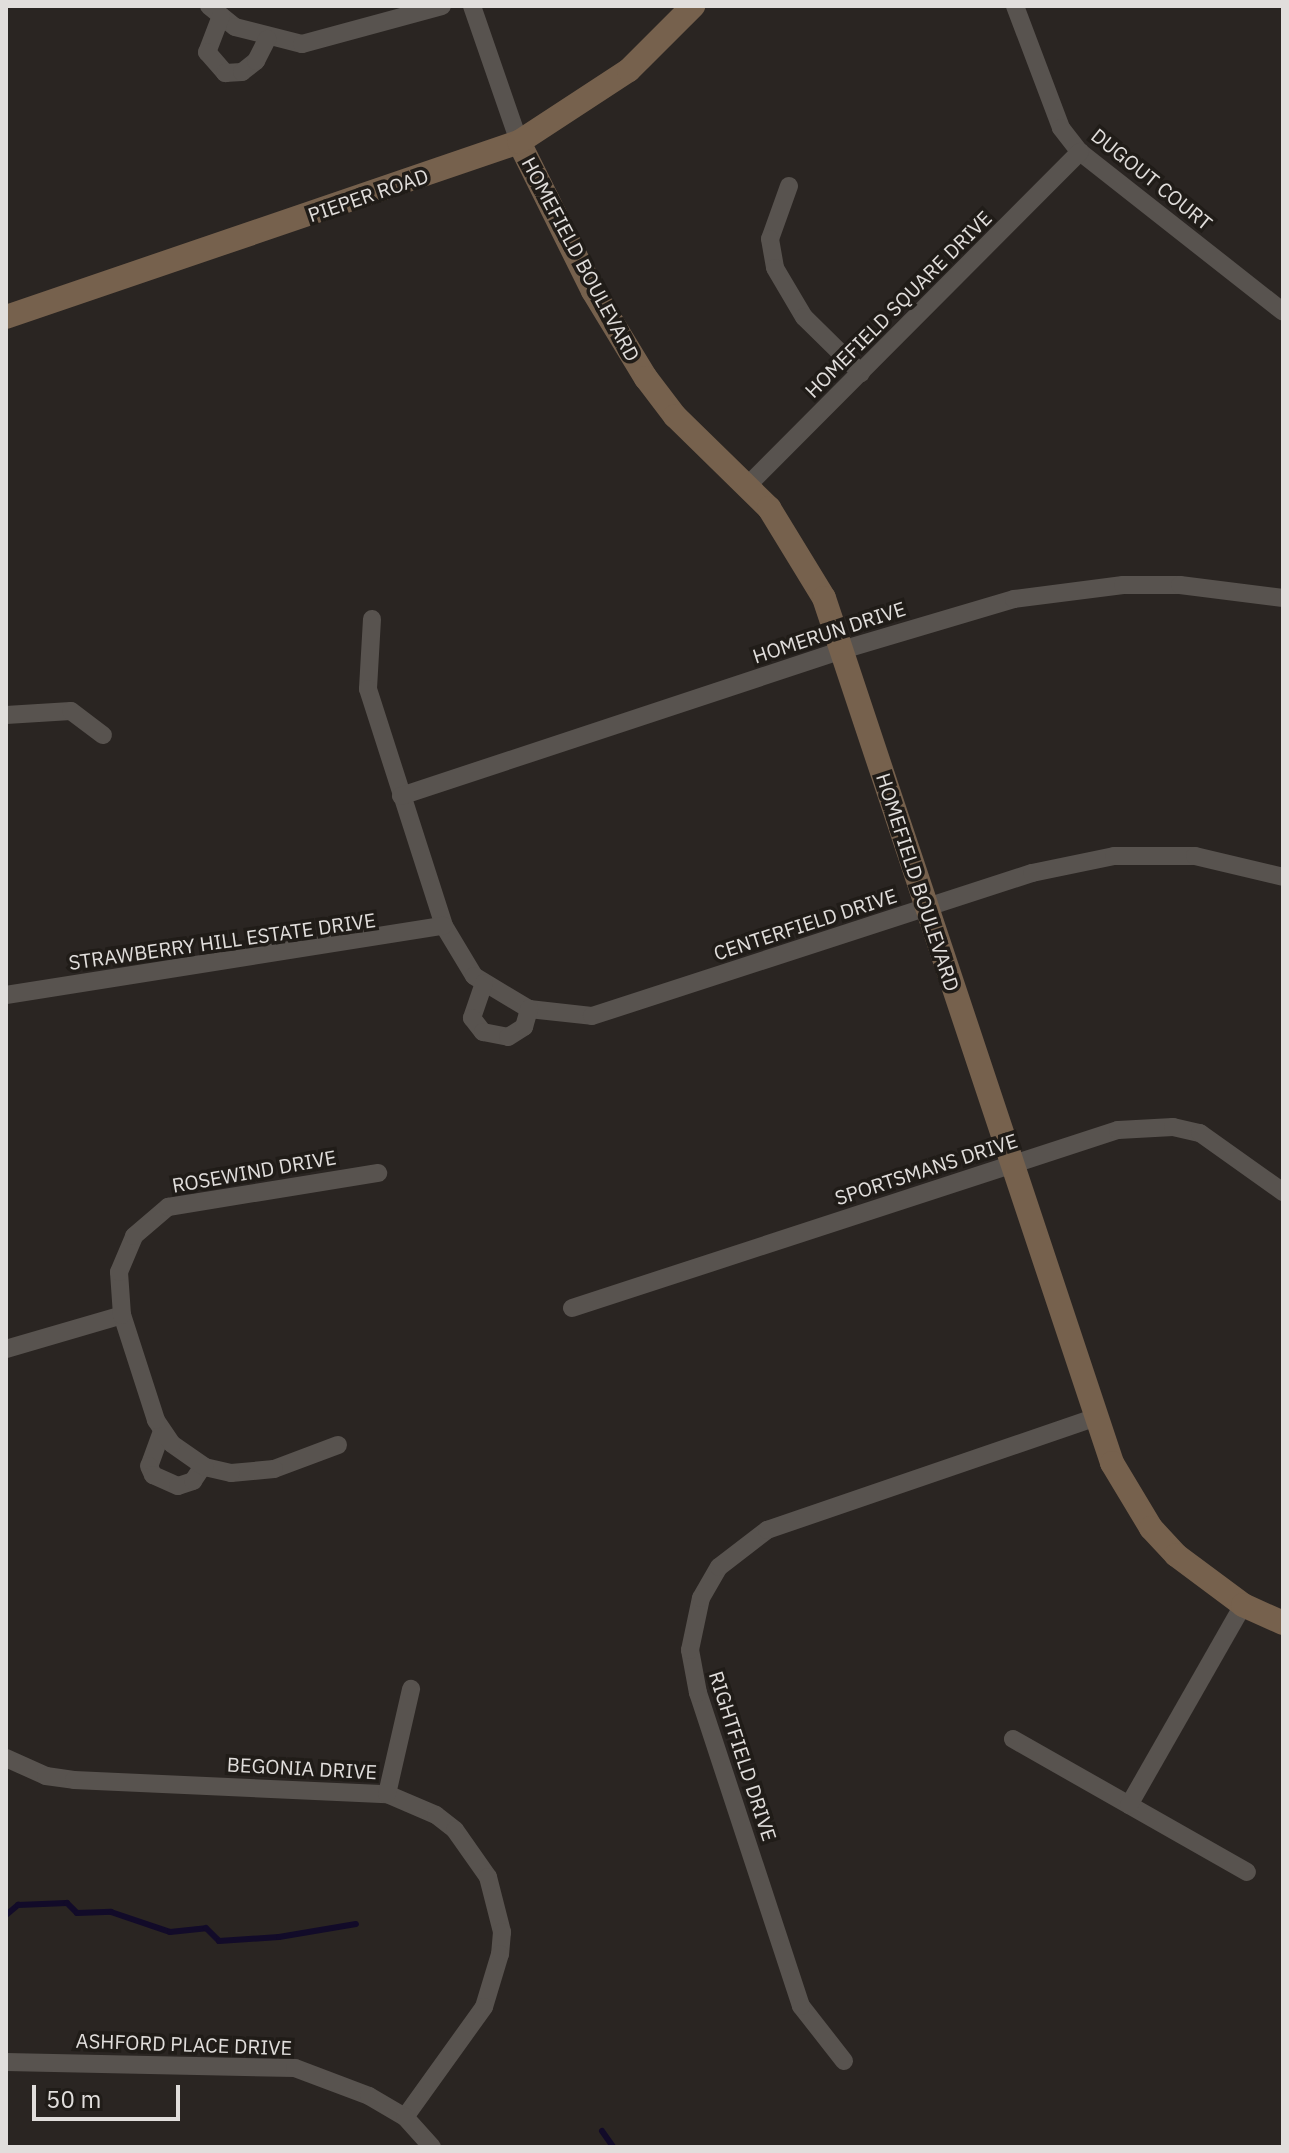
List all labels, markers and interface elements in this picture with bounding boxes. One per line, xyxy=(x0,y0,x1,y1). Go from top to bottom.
street label: DUGOUT COURT xyxy=(1087,123,1217,235)
street label: HOMEFIELD BOULEVARD xyxy=(517,153,645,365)
street label: PIEPER ROAD xyxy=(305,163,431,227)
street label: HOMEFIELD SQUARE DRIVE xyxy=(800,206,996,402)
street label: HOMERUN DRIVE xyxy=(750,596,908,668)
street label: HOMEFIELD BOULEVARD xyxy=(871,770,965,994)
street label: CENTERFIELD DRIVE xyxy=(710,883,900,965)
street label: STRAWBERRY HILL ESTATE DRIVE xyxy=(67,908,377,974)
street label: SPORTSMANS DRIVE xyxy=(832,1128,1020,1210)
street label: ROSEWIND DRIVE xyxy=(170,1145,338,1197)
street label: RIGHTFIELD DRIVE xyxy=(704,1668,782,1844)
street label: BEGONIA DRIVE xyxy=(226,1752,378,1784)
street label: ASHFORD PLACE DRIVE xyxy=(75,2028,293,2060)
scale bar xyxy=(36,2069,184,2119)
text: 50 m xyxy=(46,2083,101,2115)

